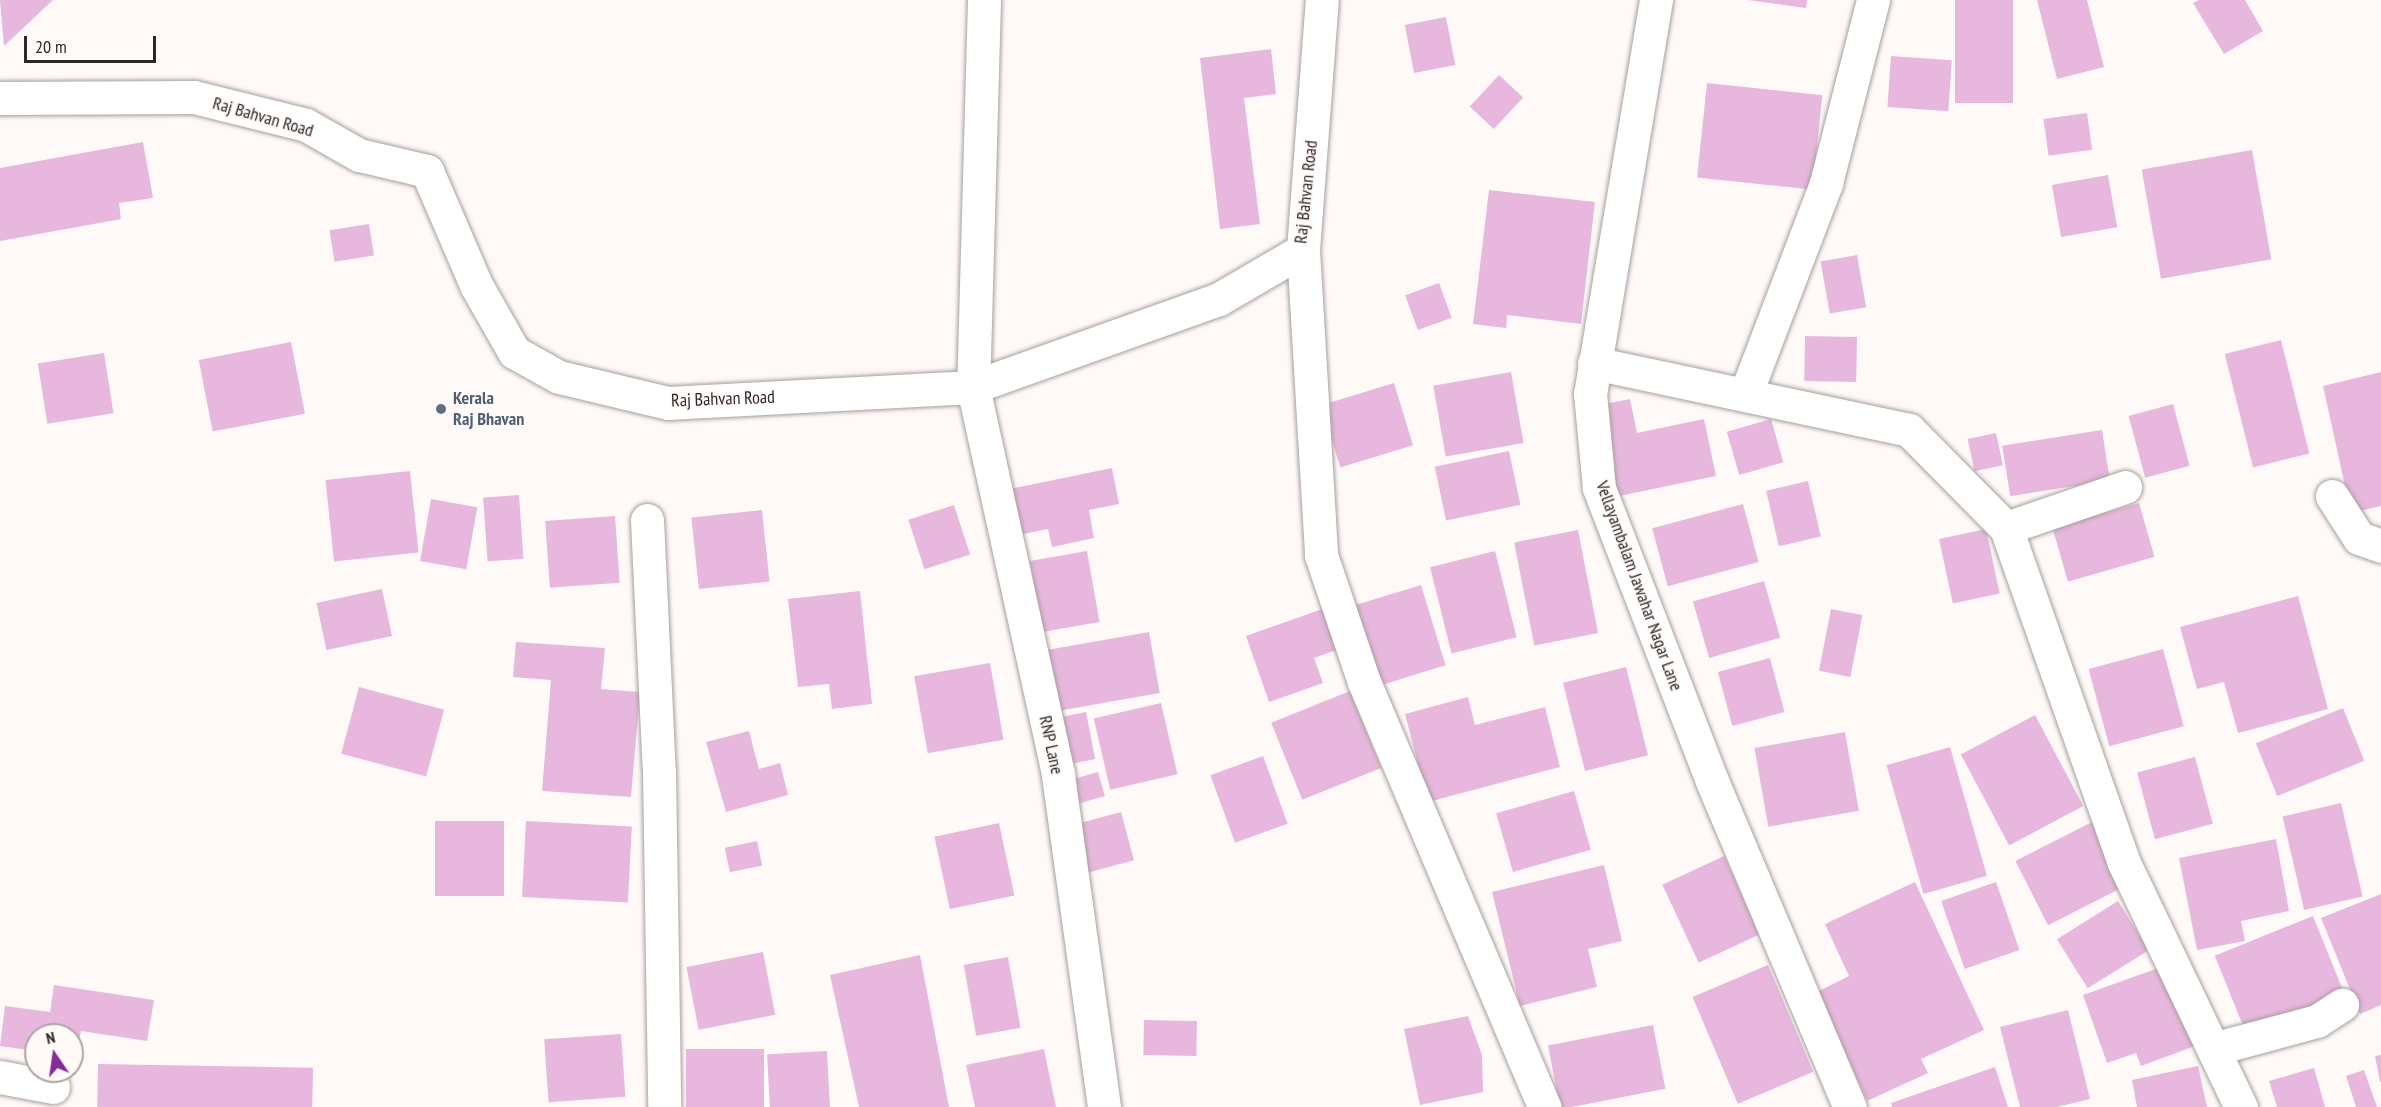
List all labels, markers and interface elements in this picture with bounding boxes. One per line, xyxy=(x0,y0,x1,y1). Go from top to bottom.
scale bar xyxy=(27,24,159,62)
text: 20 m xyxy=(35,35,67,58)
street label: Raj Bahvan Road xyxy=(210,92,316,142)
street label: Raj Bahvan Road xyxy=(1290,139,1322,245)
street label: Raj Bahvan Road xyxy=(671,386,775,412)
place label: Kerala Raj Bhavan xyxy=(453,388,524,430)
marker: Kerala Raj Bhavan xyxy=(434,402,448,416)
street label: Vellayambalam Jawahar Nagar Lane xyxy=(1591,478,1687,694)
street label: RNP Lane xyxy=(1034,713,1068,777)
north arrow xyxy=(24,1023,84,1083)
text: N xyxy=(44,1027,57,1048)

